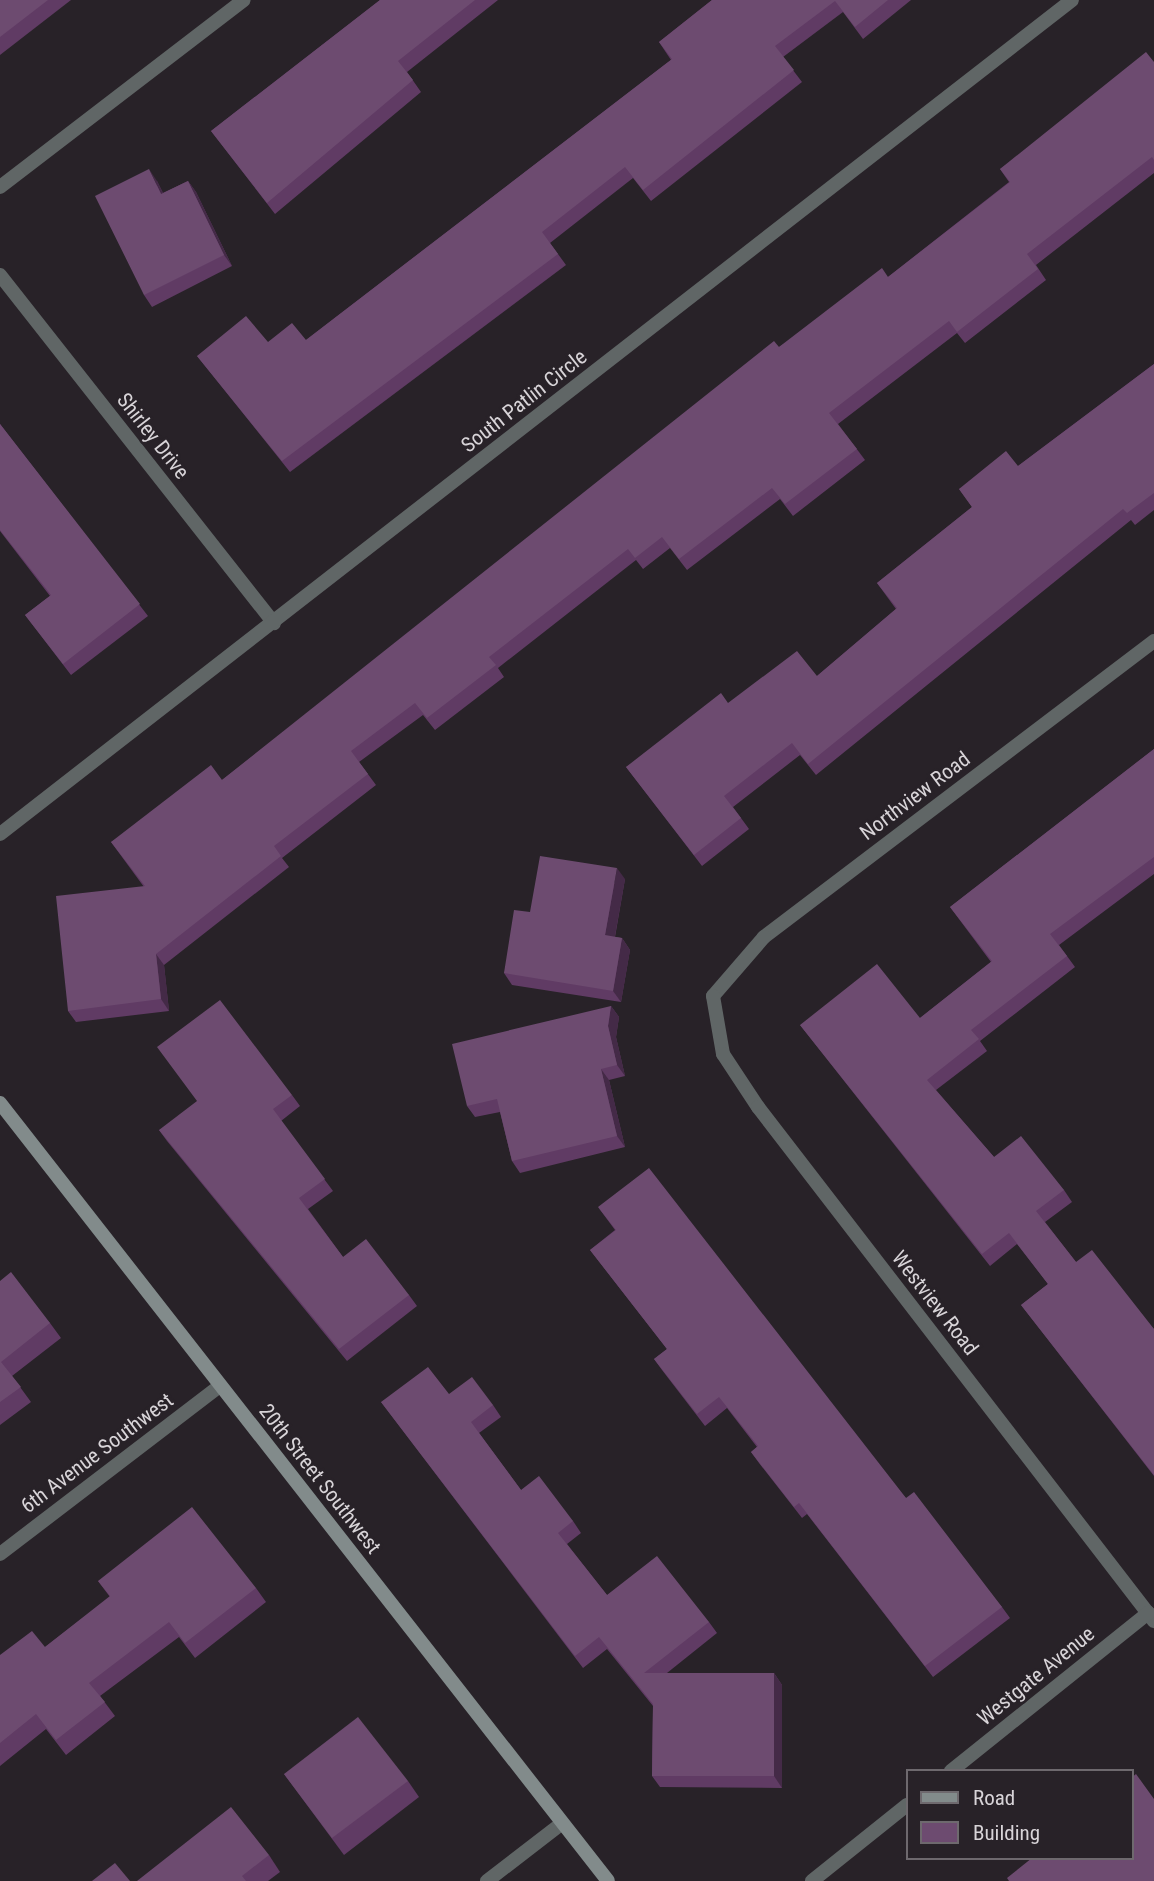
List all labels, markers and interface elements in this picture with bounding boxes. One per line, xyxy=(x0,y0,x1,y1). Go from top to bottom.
street label: South Patlin Circle xyxy=(456,344,592,458)
street label: Shirley Drive xyxy=(112,388,194,484)
street label: Northview Road xyxy=(855,746,975,846)
street label: Westview Road xyxy=(886,1246,984,1360)
street label: 6th Avenue Southwest xyxy=(16,1388,178,1518)
street label: 20th Street Southwest xyxy=(254,1399,386,1559)
street label: Westgate Avenue xyxy=(972,1621,1100,1731)
legend xyxy=(906,1769,1133,1860)
text: Road xyxy=(973,1786,1015,1810)
text: Building xyxy=(973,1821,1040,1845)

